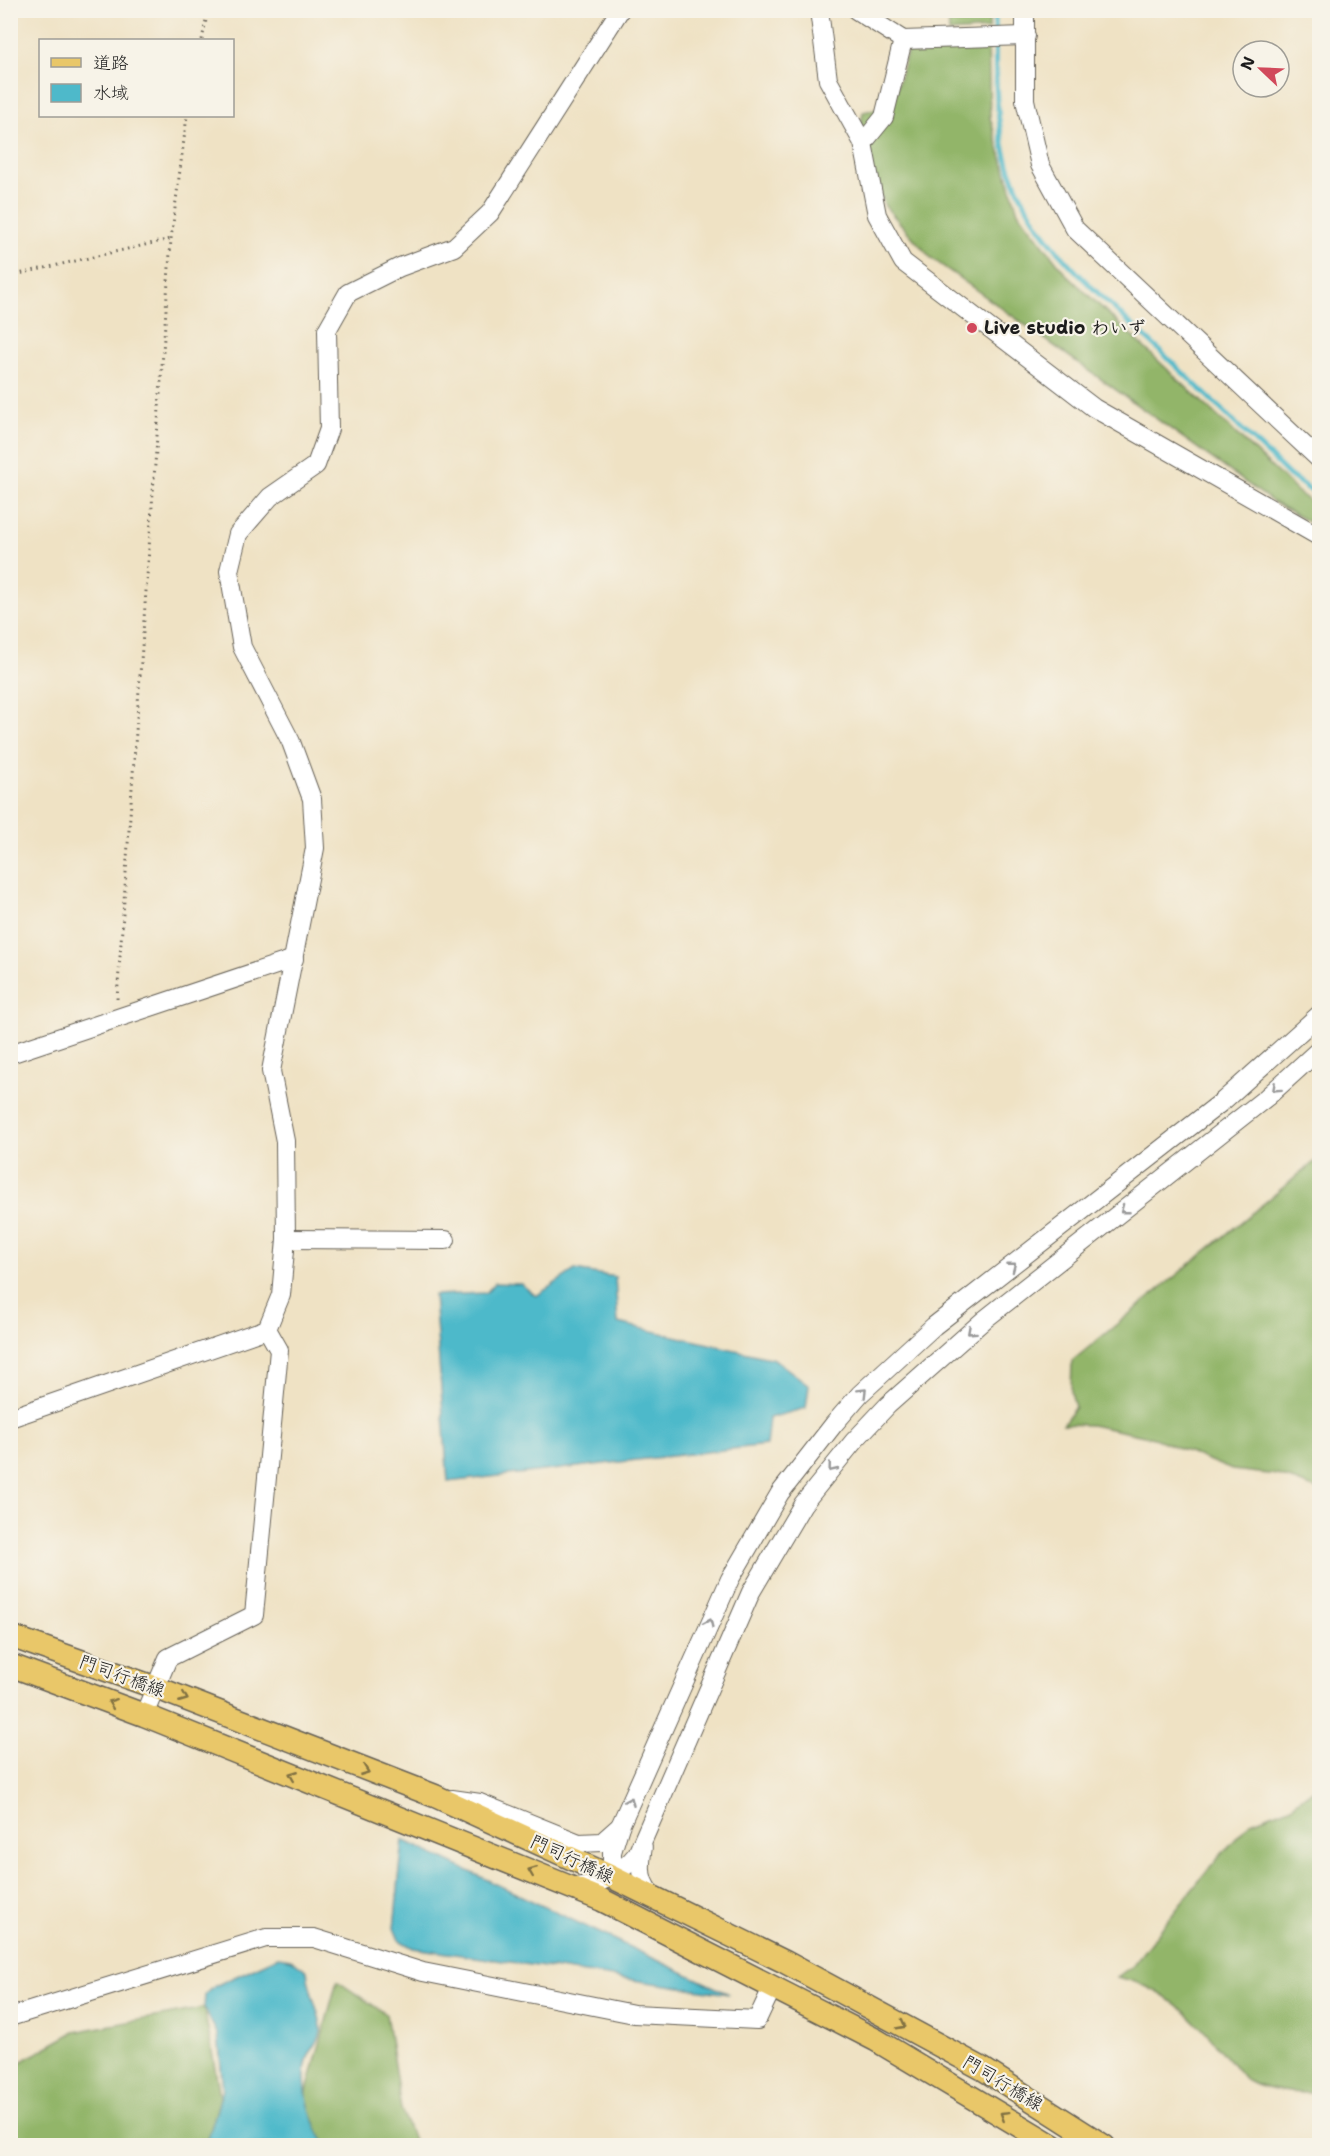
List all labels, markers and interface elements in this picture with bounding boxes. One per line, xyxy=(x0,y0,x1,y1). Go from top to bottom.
legend xyxy=(39,39,234,117)
north arrow xyxy=(1231,39,1291,99)
text: 道路 xyxy=(93,51,129,75)
text: N xyxy=(1236,53,1260,73)
text: 水域 xyxy=(93,81,129,105)
place label: Live studio わいず xyxy=(984,316,1146,340)
marker: Live studio わいず xyxy=(965,321,979,335)
one-way arrow xyxy=(1272,1081,1283,1092)
one-way arrow xyxy=(1120,1203,1131,1214)
one-way arrow xyxy=(1005,1263,1016,1274)
one-way arrow xyxy=(967,1324,978,1335)
one-way arrow xyxy=(856,1388,867,1399)
one-way arrow xyxy=(829,1461,840,1472)
one-way arrow xyxy=(702,1618,714,1629)
street label: 門司行橋線 xyxy=(76,1649,168,1703)
one-way arrow xyxy=(178,1691,189,1704)
one-way arrow xyxy=(107,1697,118,1710)
one-way arrow xyxy=(360,1763,370,1776)
one-way arrow xyxy=(288,1769,299,1782)
one-way arrow xyxy=(623,1796,635,1807)
street label: 門司行橋線 xyxy=(526,1829,618,1889)
one-way arrow xyxy=(528,1866,539,1878)
one-way arrow xyxy=(895,2018,906,2029)
street label: 門司行橋線 xyxy=(958,2050,1048,2116)
one-way arrow xyxy=(999,2111,1010,2122)

